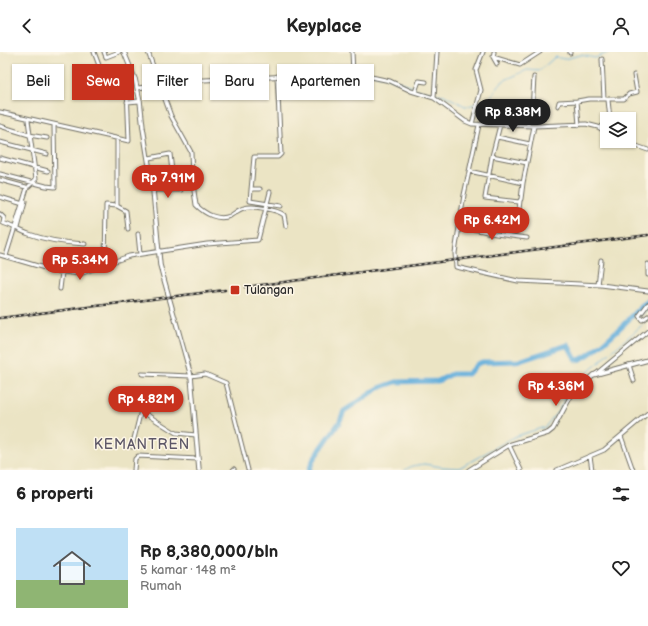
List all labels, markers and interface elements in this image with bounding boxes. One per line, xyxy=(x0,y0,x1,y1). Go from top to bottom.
icon: back xyxy=(16,15,38,37)
icon: person xyxy=(610,15,632,37)
text: Keyplace xyxy=(286,16,362,37)
chip: Beli xyxy=(12,64,64,100)
chip: Sewa xyxy=(72,64,134,100)
chip: Filter xyxy=(142,64,202,100)
chip: Baru xyxy=(210,64,269,100)
chip: Apartemen xyxy=(277,64,374,100)
pin: Rp 8.38M xyxy=(472,99,554,133)
text: Rp 8.38M xyxy=(484,104,542,120)
map controls xyxy=(600,112,636,148)
button: layers xyxy=(600,112,636,148)
pin: Rp 7.91M xyxy=(127,165,209,199)
text: Rp 7.91M xyxy=(141,170,195,186)
pin: Rp 6.42M xyxy=(451,207,533,241)
text: Rp 6.42M xyxy=(463,212,521,228)
pin: Rp 5.34M xyxy=(39,247,121,281)
text: Rp 5.34M xyxy=(52,252,108,268)
place label: Tulangan xyxy=(244,283,294,298)
marker: Tulangan xyxy=(229,284,241,296)
pin: Rp 4.36M xyxy=(515,373,597,407)
text: Rp 4.36M xyxy=(527,378,585,394)
pin: Rp 4.82M xyxy=(105,386,187,420)
text: Rp 4.82M xyxy=(117,391,175,407)
district label: KEMANTREN xyxy=(94,436,190,453)
icon: filters xyxy=(610,483,632,505)
text: 6 properti xyxy=(16,484,93,504)
text: Rp 8,380,000/bln xyxy=(140,542,278,562)
icon: home xyxy=(48,544,96,592)
icon: heart xyxy=(610,557,632,579)
text: 5 kamar · 148 m² xyxy=(140,562,236,578)
text: Rumah xyxy=(140,578,182,594)

